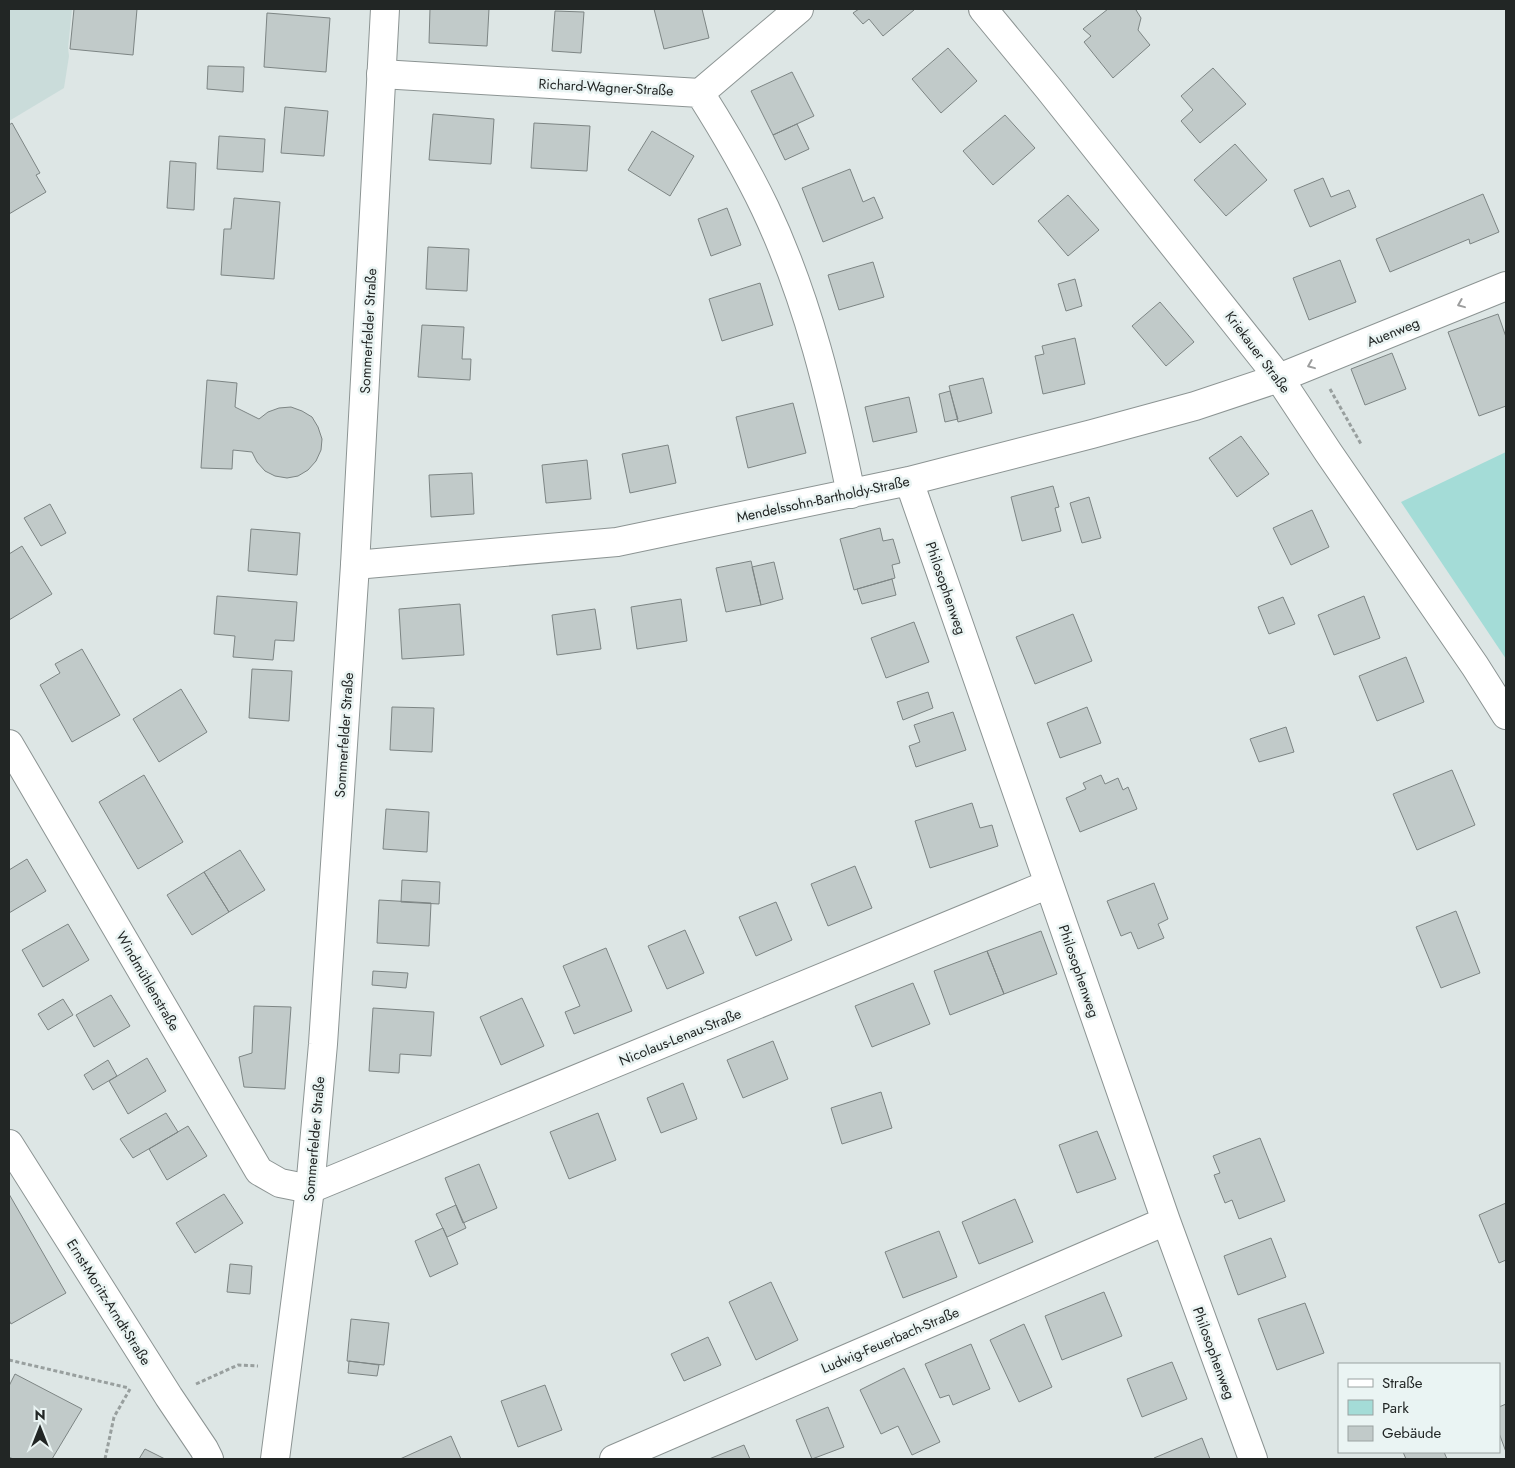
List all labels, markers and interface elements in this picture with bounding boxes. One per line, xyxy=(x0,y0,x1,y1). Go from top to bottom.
street label: Richard-Wagner-Straße xyxy=(538,73,674,101)
street label: Sommerfelder Straße xyxy=(355,268,381,394)
one-way arrow xyxy=(1457,298,1466,308)
street label: Kriekauer Straße xyxy=(1221,307,1295,397)
street label: Auenweg xyxy=(1364,312,1422,352)
one-way arrow xyxy=(1307,359,1315,369)
street label: Mendelssohn-Bartholdy-Straße xyxy=(735,471,911,527)
street label: Philosophenweg xyxy=(921,539,971,637)
street label: Sommerfelder Straße xyxy=(330,672,358,798)
street label: Philosophenweg xyxy=(1054,922,1104,1020)
street label: Windmühlenstraße xyxy=(111,928,185,1034)
street label: Nicolaus-Lenau-Straße xyxy=(616,1003,744,1071)
street label: Sommerfelder Straße xyxy=(299,1076,329,1202)
street label: Ernst-Moritz-Arndt-Straße xyxy=(62,1235,156,1369)
street label: Ludwig-Feuerbach-Straße xyxy=(818,1302,962,1378)
street label: Philosophenweg xyxy=(1188,1304,1240,1402)
legend xyxy=(1338,1363,1500,1453)
text: Straße xyxy=(1382,1372,1423,1394)
text: Park xyxy=(1382,1397,1409,1419)
north arrow xyxy=(15,1403,65,1453)
text: N xyxy=(34,1405,46,1425)
text: Gebäude xyxy=(1382,1422,1442,1444)

